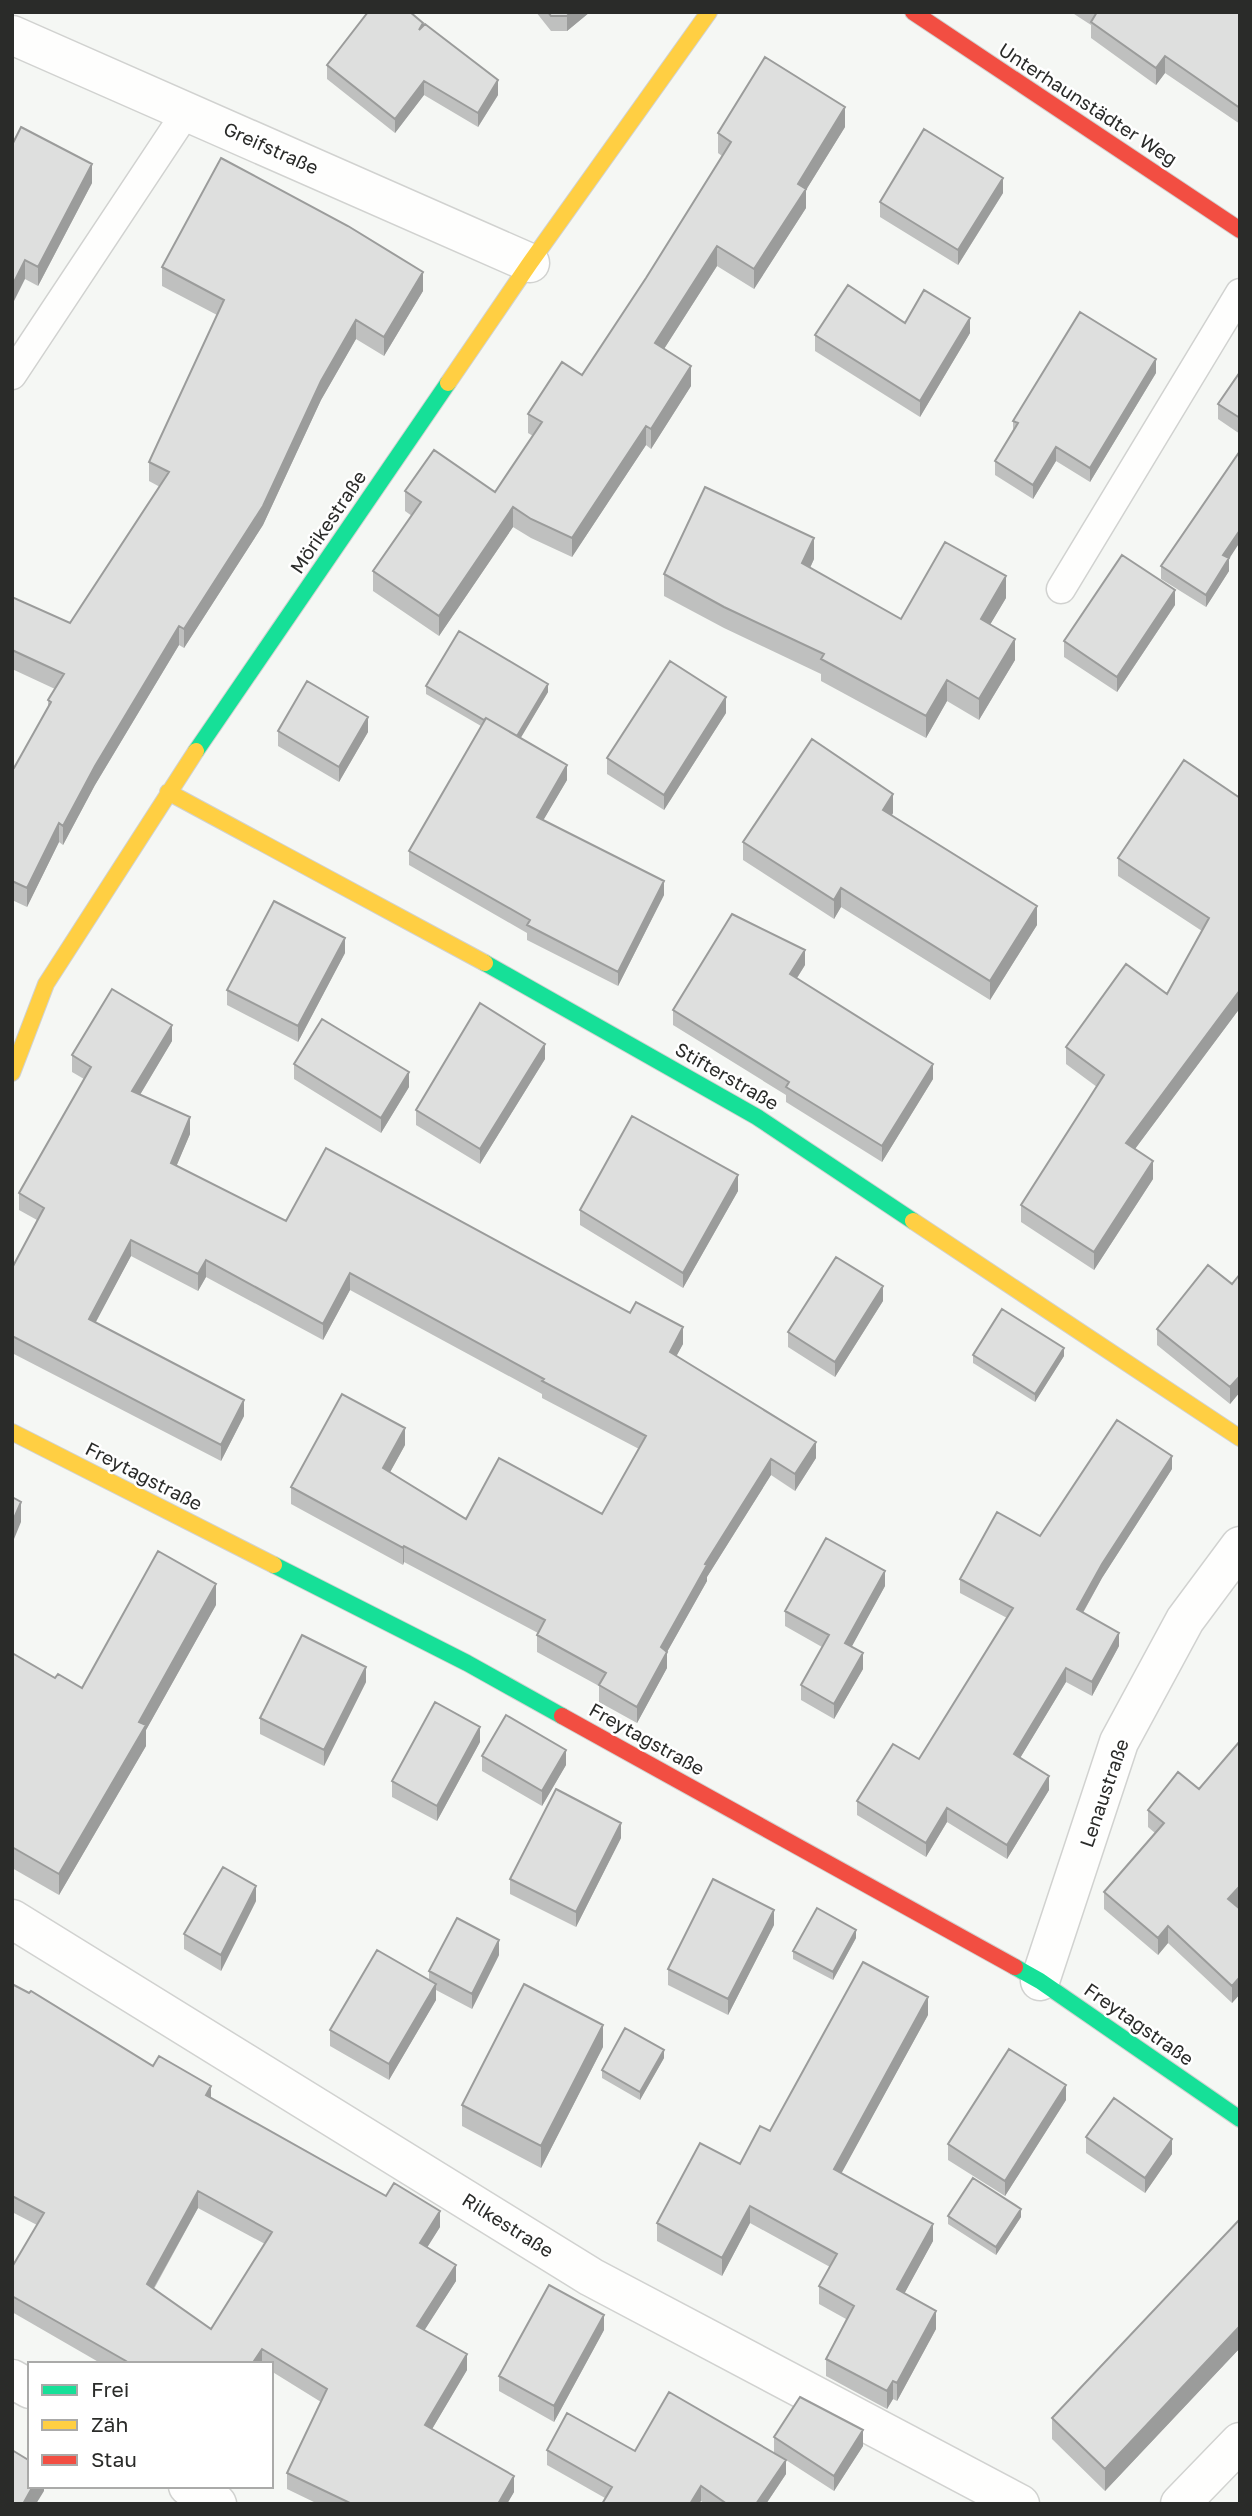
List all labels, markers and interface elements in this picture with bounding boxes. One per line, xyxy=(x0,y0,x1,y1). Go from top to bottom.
street label: Unterhaunstädter Weg xyxy=(995,37,1182,170)
street label: Greifstraße xyxy=(220,116,322,179)
street label: Mörikestraße xyxy=(285,466,370,578)
street label: Stifterstraße xyxy=(672,1037,783,1114)
street label: Freytagstraße xyxy=(82,1436,207,1515)
street label: Freytagstraße xyxy=(586,1697,709,1780)
street label: Lenaustraße xyxy=(1074,1736,1133,1850)
street label: Freytagstraße xyxy=(1080,1977,1198,2070)
street label: Rilkestraße xyxy=(458,2187,558,2262)
legend xyxy=(28,2362,273,2488)
text: Frei xyxy=(91,2376,129,2402)
text: Zäh xyxy=(91,2411,128,2437)
text: Stau xyxy=(91,2446,137,2472)

